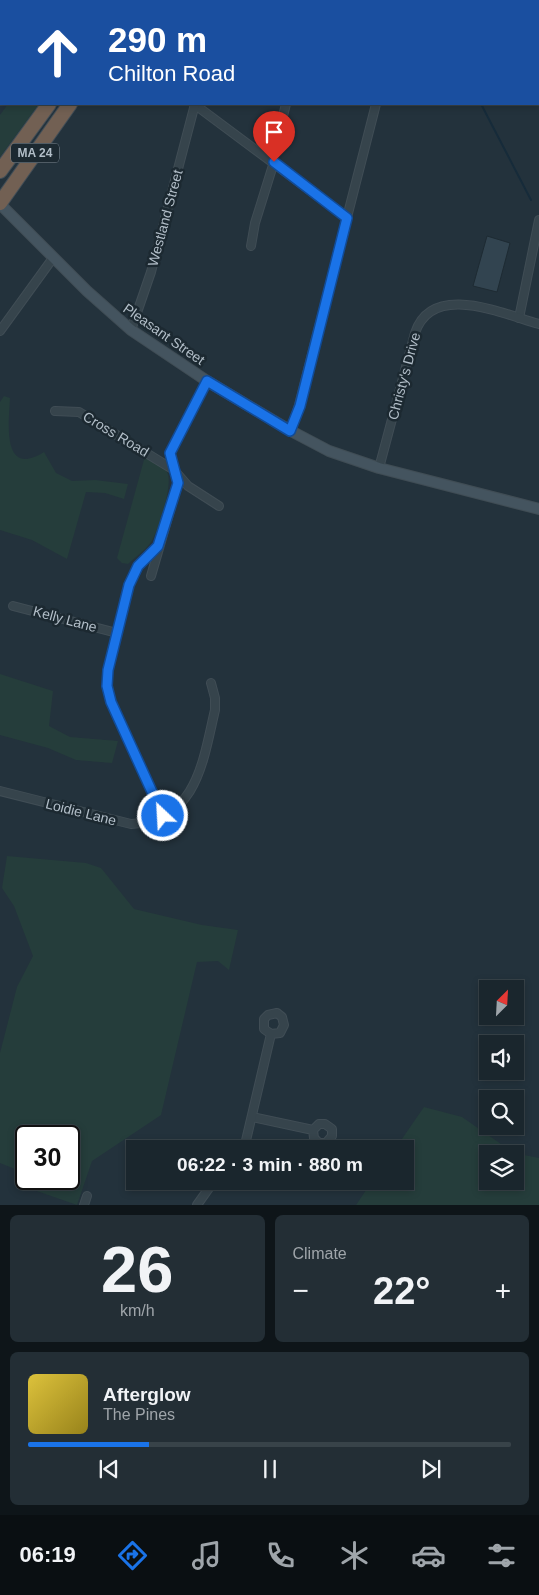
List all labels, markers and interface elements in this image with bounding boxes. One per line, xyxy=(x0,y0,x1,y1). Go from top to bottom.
icon: ahead xyxy=(25,20,90,85)
text: 290 m xyxy=(108,20,207,59)
text: Chilton Road xyxy=(108,61,235,86)
pin xyxy=(253,111,295,162)
icon: arrive xyxy=(260,118,288,146)
road number: MA 24 xyxy=(11,144,59,162)
street label: Westland Street xyxy=(144,168,186,268)
street label: Pleasant Street xyxy=(120,300,208,368)
street label: Christy's Drive xyxy=(385,330,423,421)
street label: Cross Road xyxy=(80,408,152,460)
street label: Kelly Lane xyxy=(31,603,99,635)
position arrow xyxy=(136,789,188,841)
street label: Loidie Lane xyxy=(44,795,118,829)
north arrow xyxy=(479,980,524,1025)
map controls xyxy=(479,980,524,1190)
button: sound xyxy=(479,1035,524,1080)
button: search xyxy=(479,1090,524,1135)
speed limit sign: 30 xyxy=(15,1125,80,1190)
button: layers xyxy=(479,1145,524,1190)
text: 06:22 · 3 min · 880 m xyxy=(177,1154,363,1175)
text: 26 xyxy=(101,1233,173,1306)
text: Climate xyxy=(293,1245,347,1262)
text: 22° xyxy=(373,1270,430,1312)
text: − xyxy=(293,1275,309,1306)
text: + xyxy=(495,1275,511,1306)
text: km/h xyxy=(120,1302,155,1319)
text: Afterglow xyxy=(103,1384,191,1405)
text: The Pines xyxy=(103,1406,175,1423)
icon: previous xyxy=(95,1455,123,1483)
icon: pause xyxy=(256,1455,284,1483)
icon: next xyxy=(417,1455,445,1483)
icon: directions xyxy=(115,1538,150,1573)
icon: music xyxy=(189,1538,224,1573)
icon: phone xyxy=(263,1538,298,1573)
icon: climate xyxy=(337,1538,372,1573)
icon: car xyxy=(411,1538,446,1573)
icon: filters xyxy=(484,1538,519,1573)
text: 06:19 xyxy=(19,1542,76,1567)

